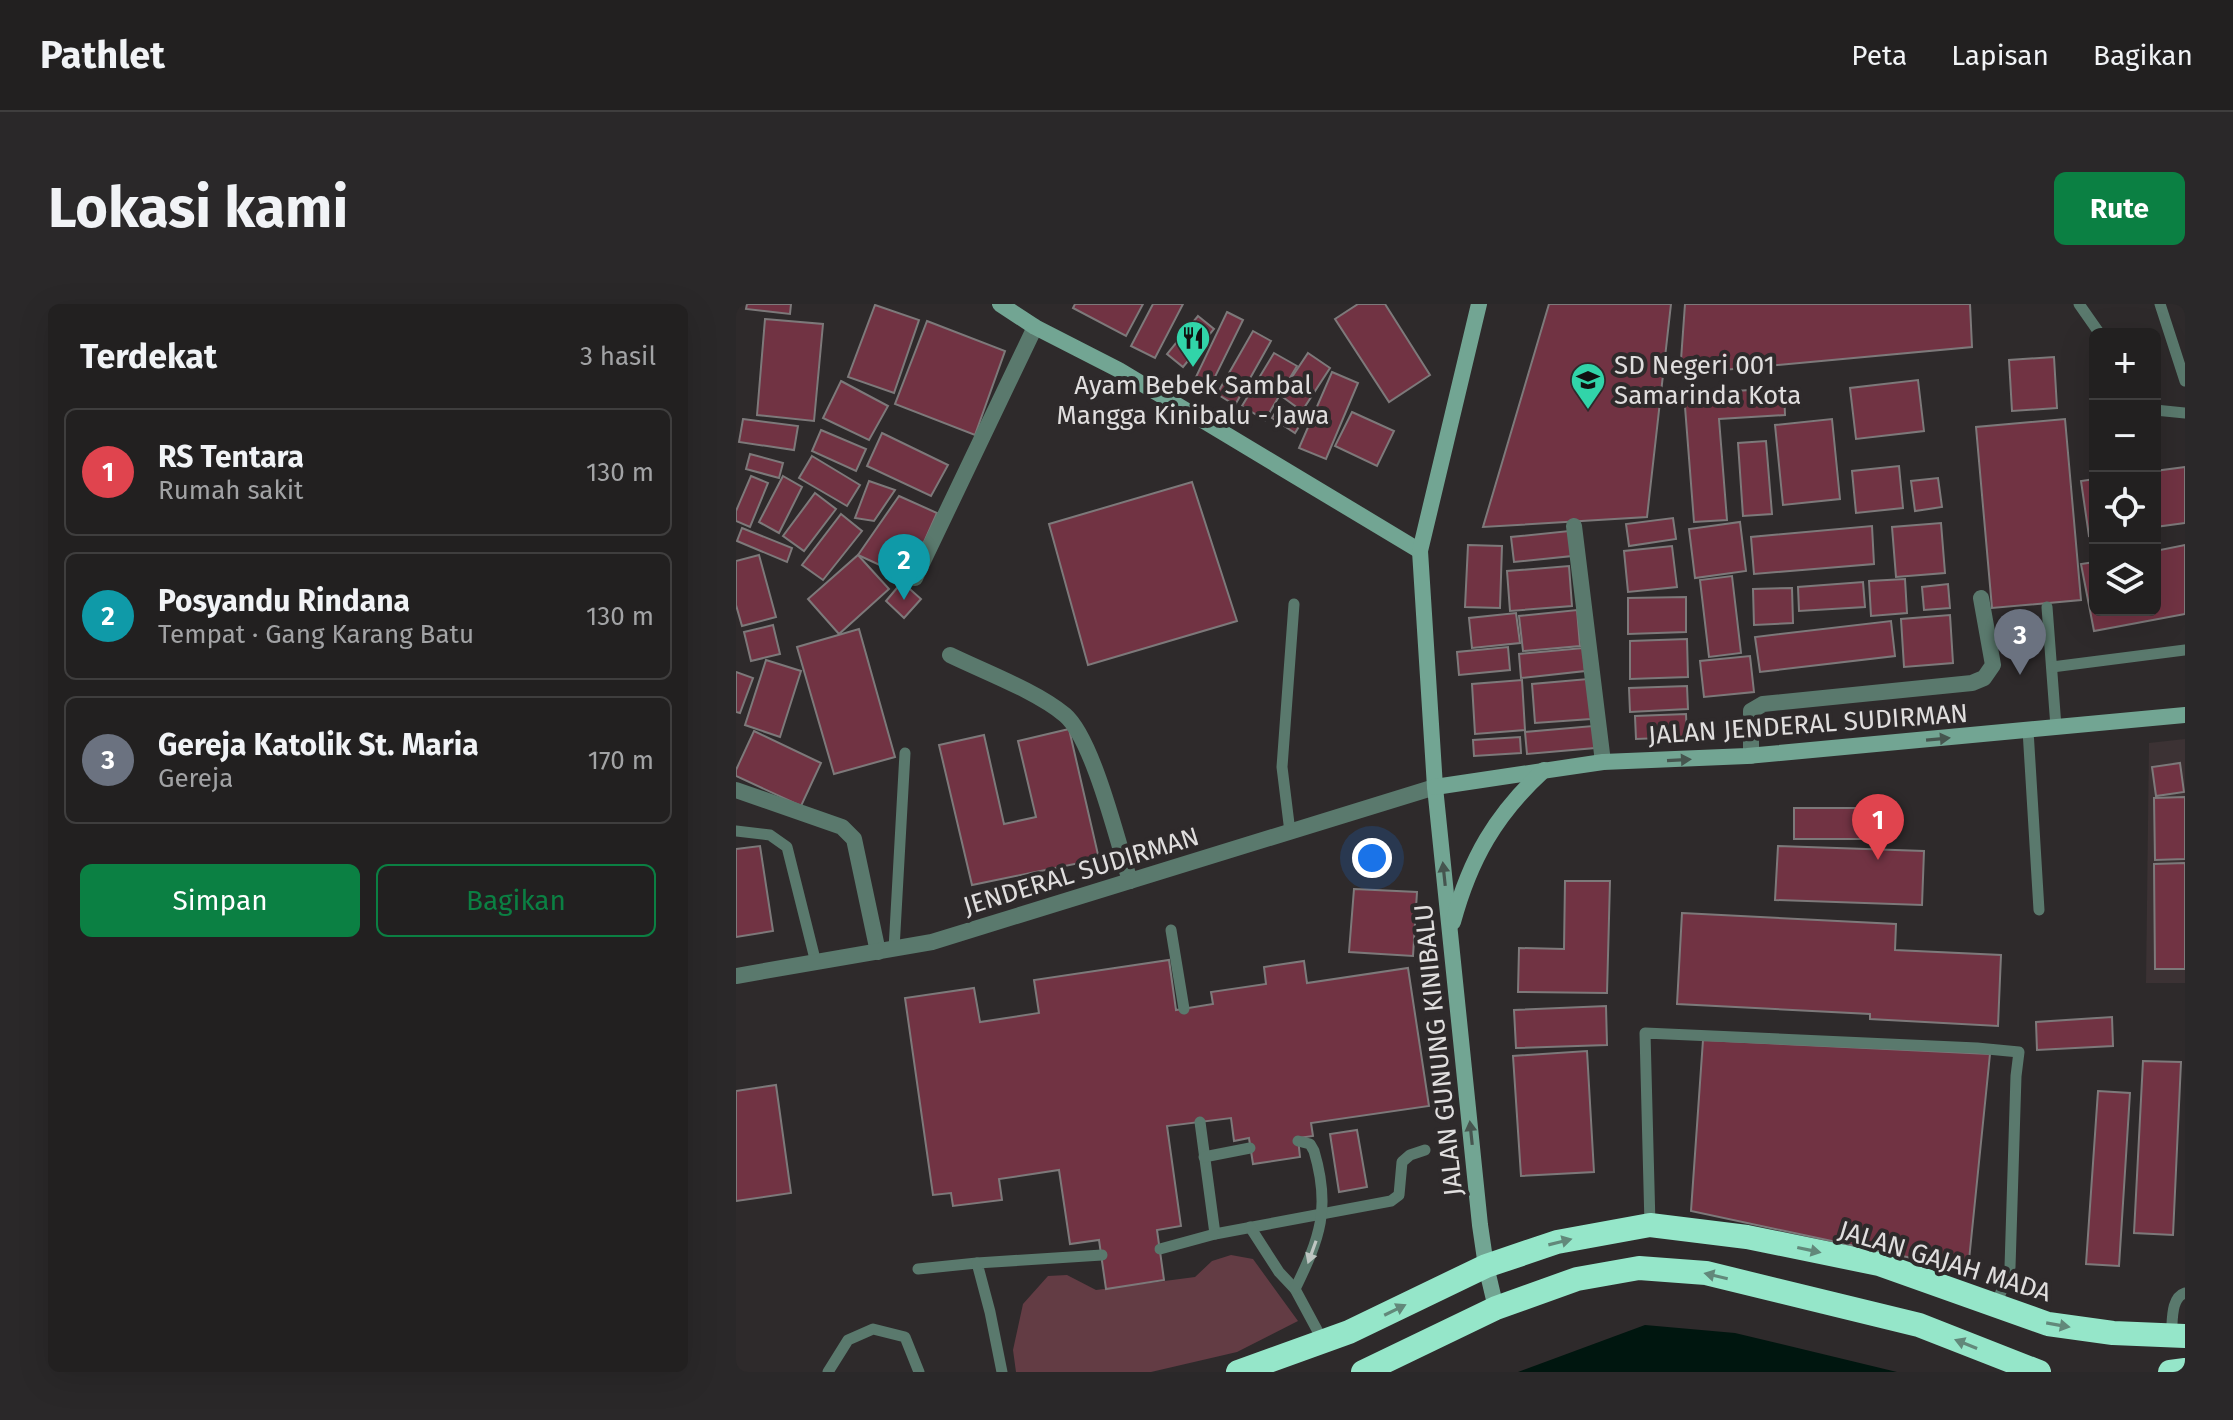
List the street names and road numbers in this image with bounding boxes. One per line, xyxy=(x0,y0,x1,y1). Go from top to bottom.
street label: JALAN JENDERAL SUDIRMAN xyxy=(1647,698,1969,751)
street label: JENDERAL SUDIRMAN xyxy=(959,821,1203,922)
street label: JALAN GUNUNG KINIBALU xyxy=(1408,902,1469,1197)
street label: JALAN GAJAH MADA xyxy=(1835,1214,2055,1309)

